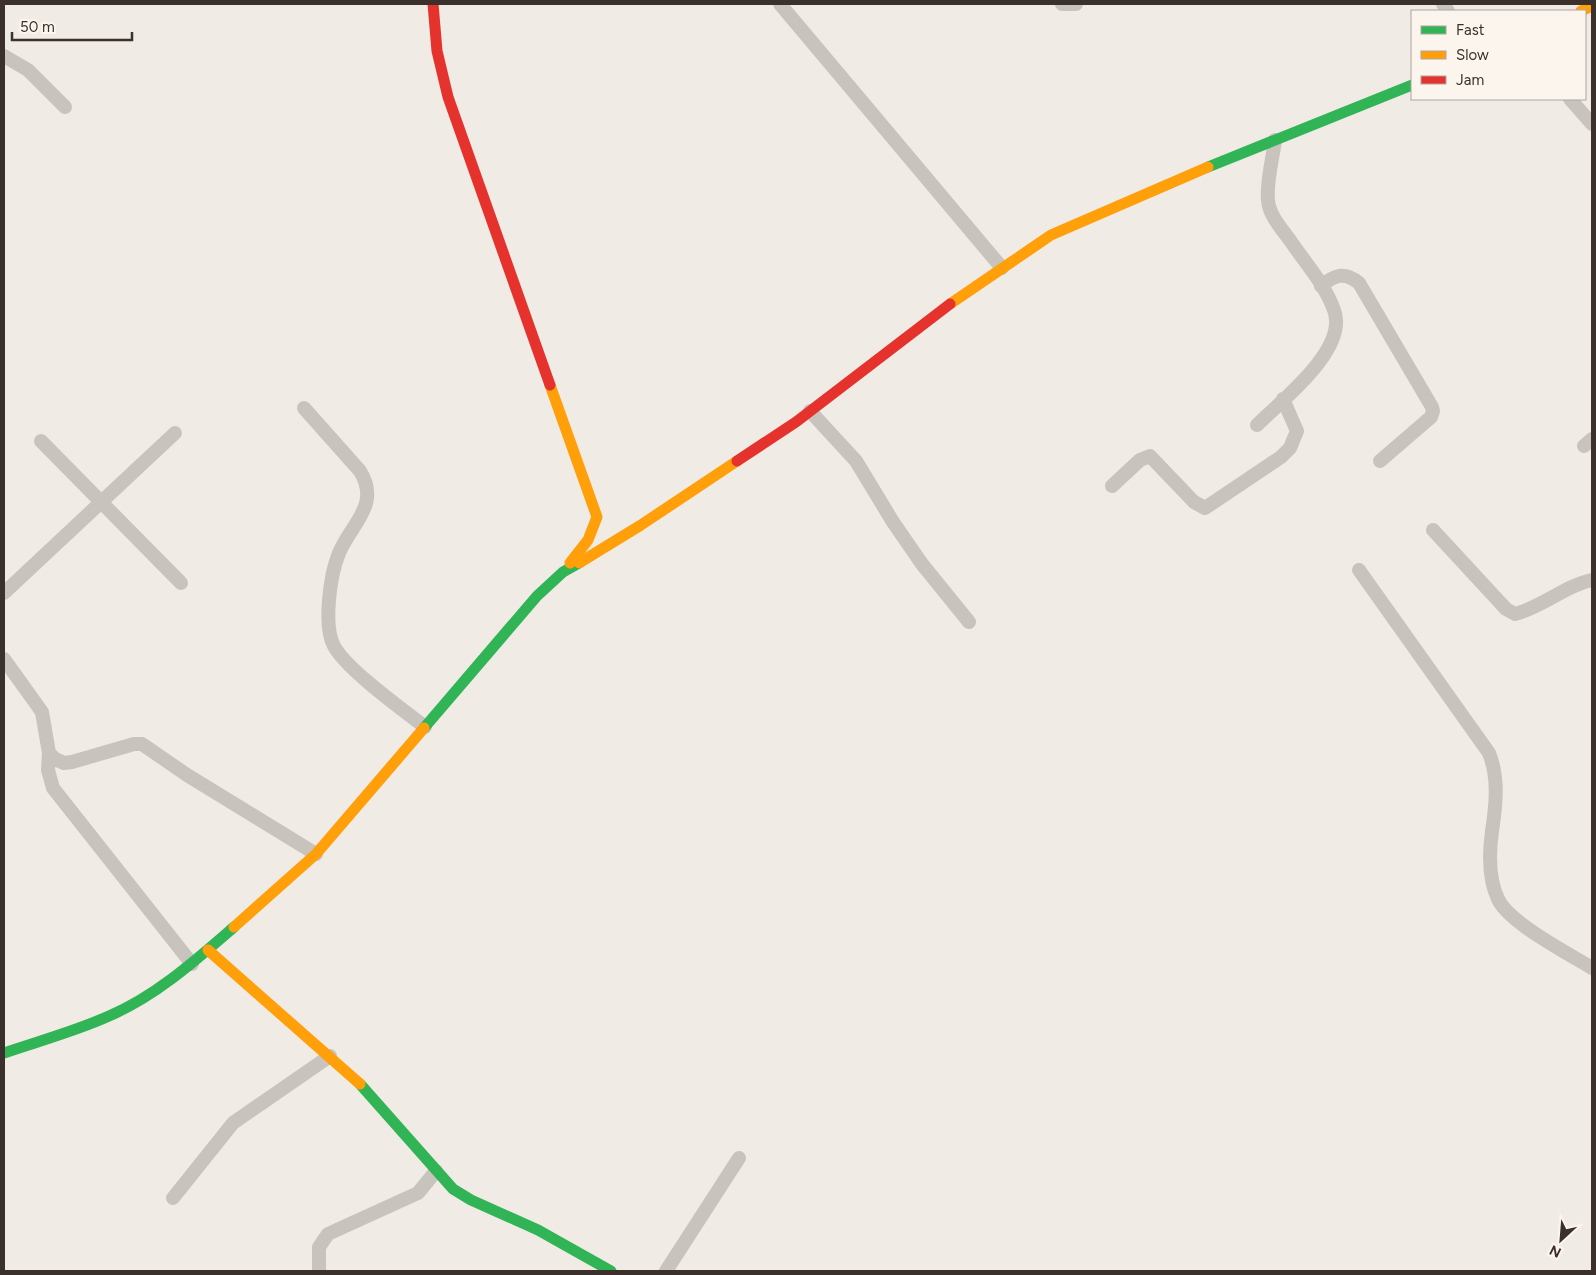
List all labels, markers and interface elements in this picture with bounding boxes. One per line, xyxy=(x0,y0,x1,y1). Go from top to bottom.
scale bar xyxy=(12,10,132,42)
legend xyxy=(1411,10,1586,100)
text: 50 m xyxy=(20,18,55,36)
text: Fast xyxy=(1456,21,1485,39)
text: Slow xyxy=(1456,46,1489,64)
text: Jam xyxy=(1456,71,1484,89)
north arrow xyxy=(1536,1215,1586,1265)
text: N xyxy=(1547,1241,1564,1261)

